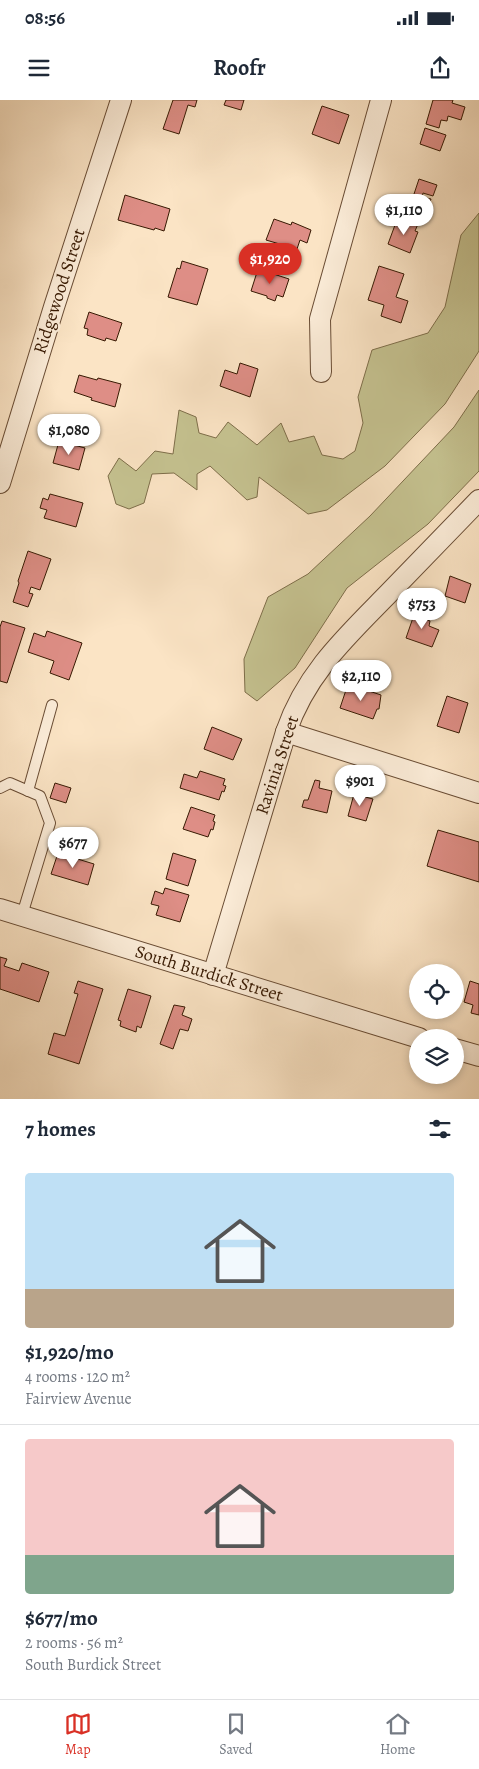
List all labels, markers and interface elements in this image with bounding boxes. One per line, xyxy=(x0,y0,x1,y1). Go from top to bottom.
text: 08:56 xyxy=(25,5,65,31)
text: Roofr xyxy=(213,53,266,83)
icon: menu xyxy=(25,54,53,82)
icon: share xyxy=(426,54,454,82)
pin: $1,110 xyxy=(363,194,445,236)
text: $1,110 xyxy=(386,199,423,221)
street label: Ridgewood Street xyxy=(27,225,91,357)
pin: $1,920 xyxy=(229,242,311,285)
text: $1,920 xyxy=(250,248,290,270)
pin: $1,080 xyxy=(28,414,110,456)
text: $1,080 xyxy=(48,419,90,441)
pin: $753 xyxy=(392,588,452,630)
text: $753 xyxy=(408,593,436,615)
pin: $2,110 xyxy=(320,660,402,702)
text: $2,110 xyxy=(342,665,381,687)
street label: Ravinia Street xyxy=(250,712,304,818)
pin: $901 xyxy=(330,764,390,807)
text: $901 xyxy=(346,770,374,792)
pin: $677 xyxy=(43,826,103,869)
text: $677 xyxy=(59,832,87,854)
street label: South Burdick Street xyxy=(132,939,286,1007)
map controls xyxy=(409,964,464,1084)
button: locate xyxy=(409,964,464,1019)
button: layers xyxy=(409,1029,464,1084)
text: 7 homes xyxy=(25,1115,96,1143)
icon: filters xyxy=(426,1115,454,1143)
icon: home xyxy=(195,1206,285,1296)
text: $1,920/mo xyxy=(25,1338,114,1366)
text: 4 rooms · 120 m² xyxy=(25,1366,130,1388)
text: Fairview Avenue xyxy=(25,1388,132,1410)
icon: home xyxy=(195,1471,285,1561)
text: $677/mo xyxy=(25,1604,98,1632)
text: 2 rooms · 56 m² xyxy=(25,1632,123,1654)
text: South Burdick Street xyxy=(25,1654,161,1676)
tab: Map xyxy=(64,1710,92,1759)
tab: Saved xyxy=(219,1710,253,1759)
tab: Home xyxy=(380,1710,415,1759)

